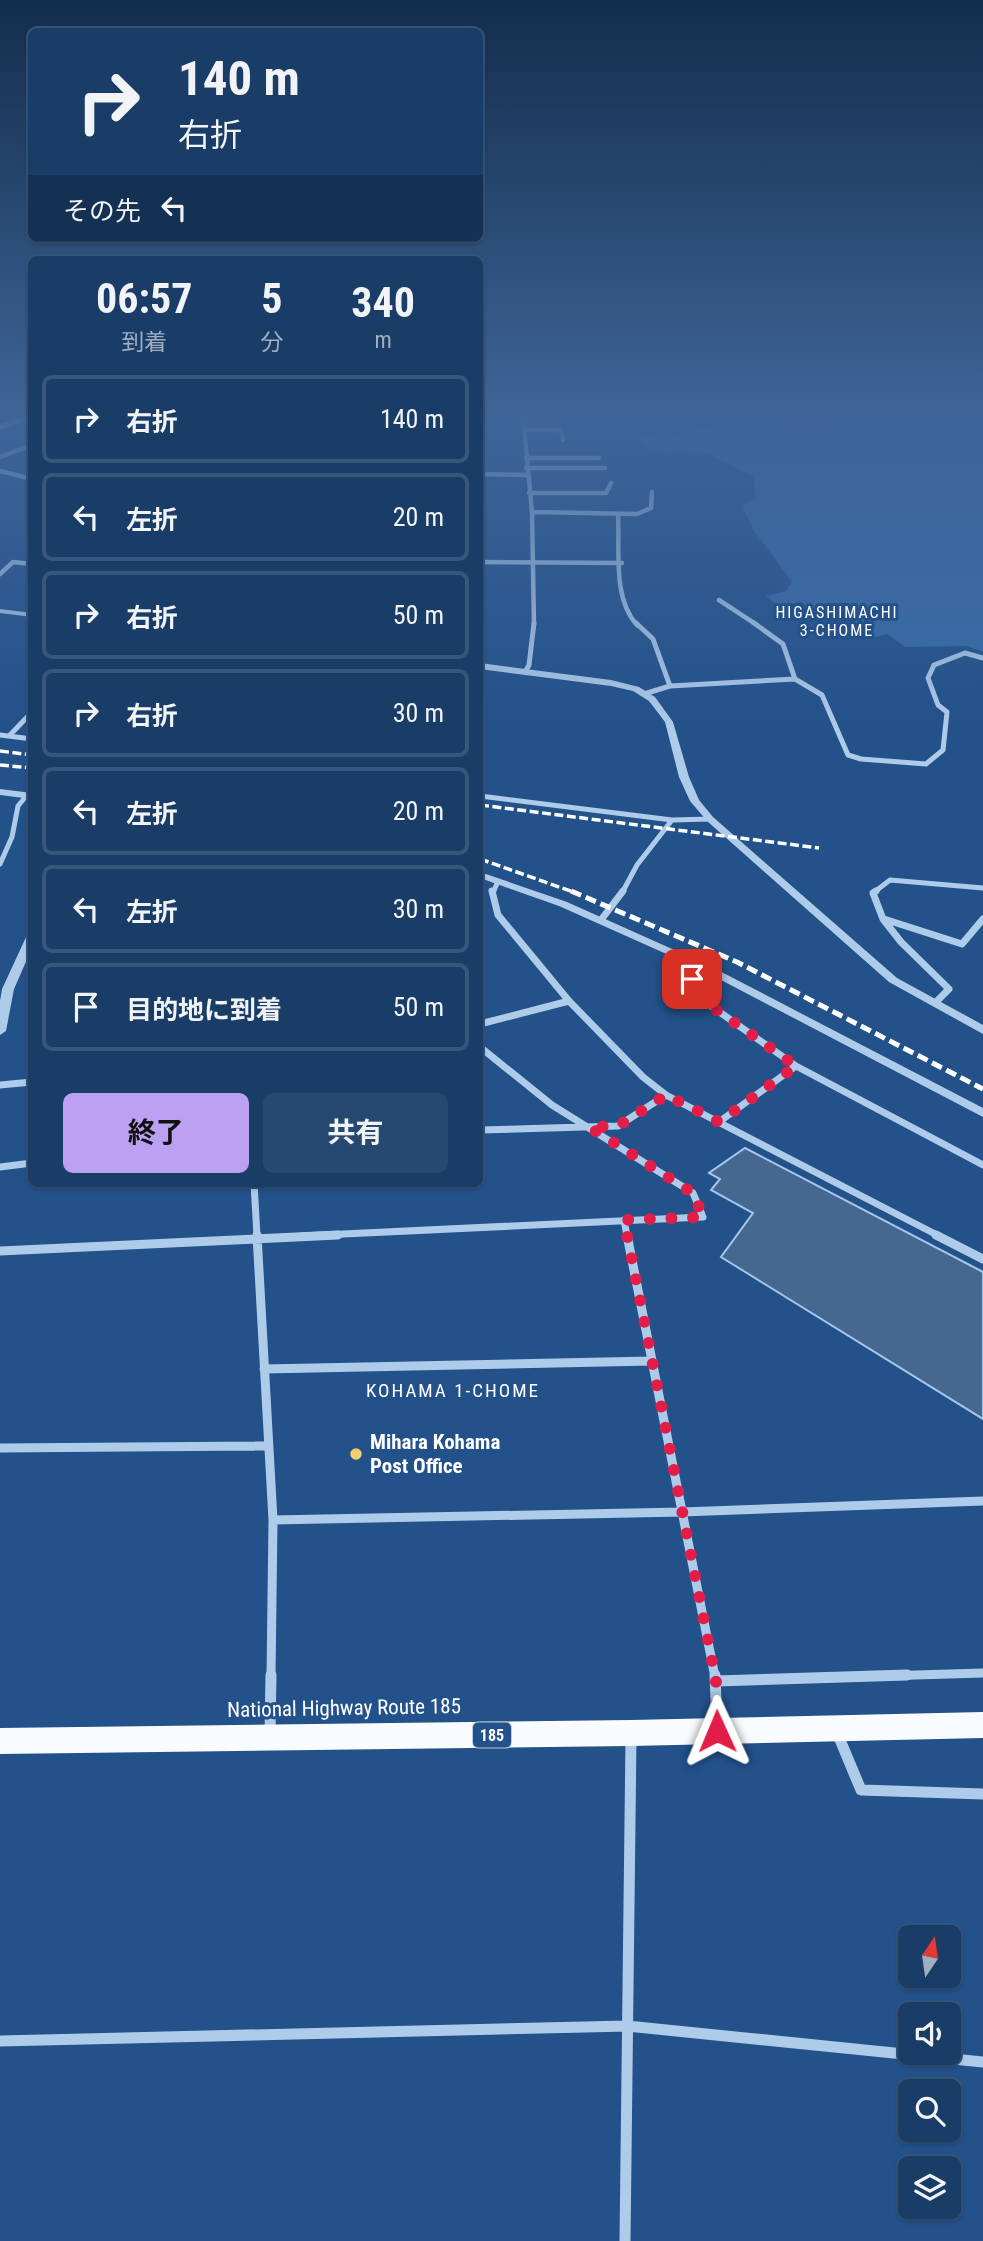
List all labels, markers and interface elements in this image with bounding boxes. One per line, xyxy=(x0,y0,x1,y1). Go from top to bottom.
text: 140 m xyxy=(178,50,300,107)
icon: right xyxy=(63,56,154,147)
text: 右折 xyxy=(178,116,242,154)
icon: left xyxy=(155,189,193,227)
text: その先 xyxy=(63,196,141,226)
text: 06:57 xyxy=(96,274,192,323)
text: 5 xyxy=(261,274,282,323)
text: 340 xyxy=(351,278,415,327)
text: m xyxy=(374,327,392,354)
text: 到着 xyxy=(121,329,167,356)
text: 分 xyxy=(260,329,283,356)
icon: right xyxy=(67,400,105,438)
text: 140 m xyxy=(380,404,444,434)
text: 右折 xyxy=(126,407,178,437)
icon: left xyxy=(67,498,105,536)
text: 20 m xyxy=(393,502,444,532)
text: 左折 xyxy=(126,505,178,535)
icon: right xyxy=(67,596,105,634)
text: 50 m xyxy=(393,600,444,630)
text: 右折 xyxy=(126,603,178,633)
district label: HIGASHIMACHI 3-CHOME xyxy=(775,603,899,640)
icon: right xyxy=(67,694,105,732)
text: 30 m xyxy=(393,698,444,728)
text: 右折 xyxy=(126,701,178,731)
icon: left xyxy=(67,792,105,830)
text: 20 m xyxy=(393,796,444,826)
text: 左折 xyxy=(126,799,178,829)
icon: left xyxy=(67,890,105,928)
text: 30 m xyxy=(393,894,444,924)
text: 左折 xyxy=(126,897,178,927)
pin xyxy=(662,949,722,1009)
icon: arrive xyxy=(673,960,711,998)
icon: arrive xyxy=(67,988,105,1026)
text: 50 m xyxy=(393,992,444,1022)
text: 目的地に到着 xyxy=(126,995,282,1025)
button: 終了 xyxy=(63,1093,249,1173)
button: 共有 xyxy=(263,1093,448,1173)
district label: KOHAMA 1-CHOME xyxy=(366,1379,540,1402)
place label: Mihara Kohama Post Office xyxy=(370,1430,500,1478)
marker: Mihara Kohama Post Office xyxy=(348,1446,364,1462)
street label: National Highway Route 185 xyxy=(227,1694,461,1722)
position arrow xyxy=(680,1694,754,1768)
road number: 185 xyxy=(473,1722,511,1748)
north arrow xyxy=(898,1925,961,1988)
map controls xyxy=(898,1925,961,2219)
button: sound xyxy=(898,2002,961,2065)
button: search xyxy=(898,2079,961,2142)
button: layers xyxy=(898,2156,961,2219)

